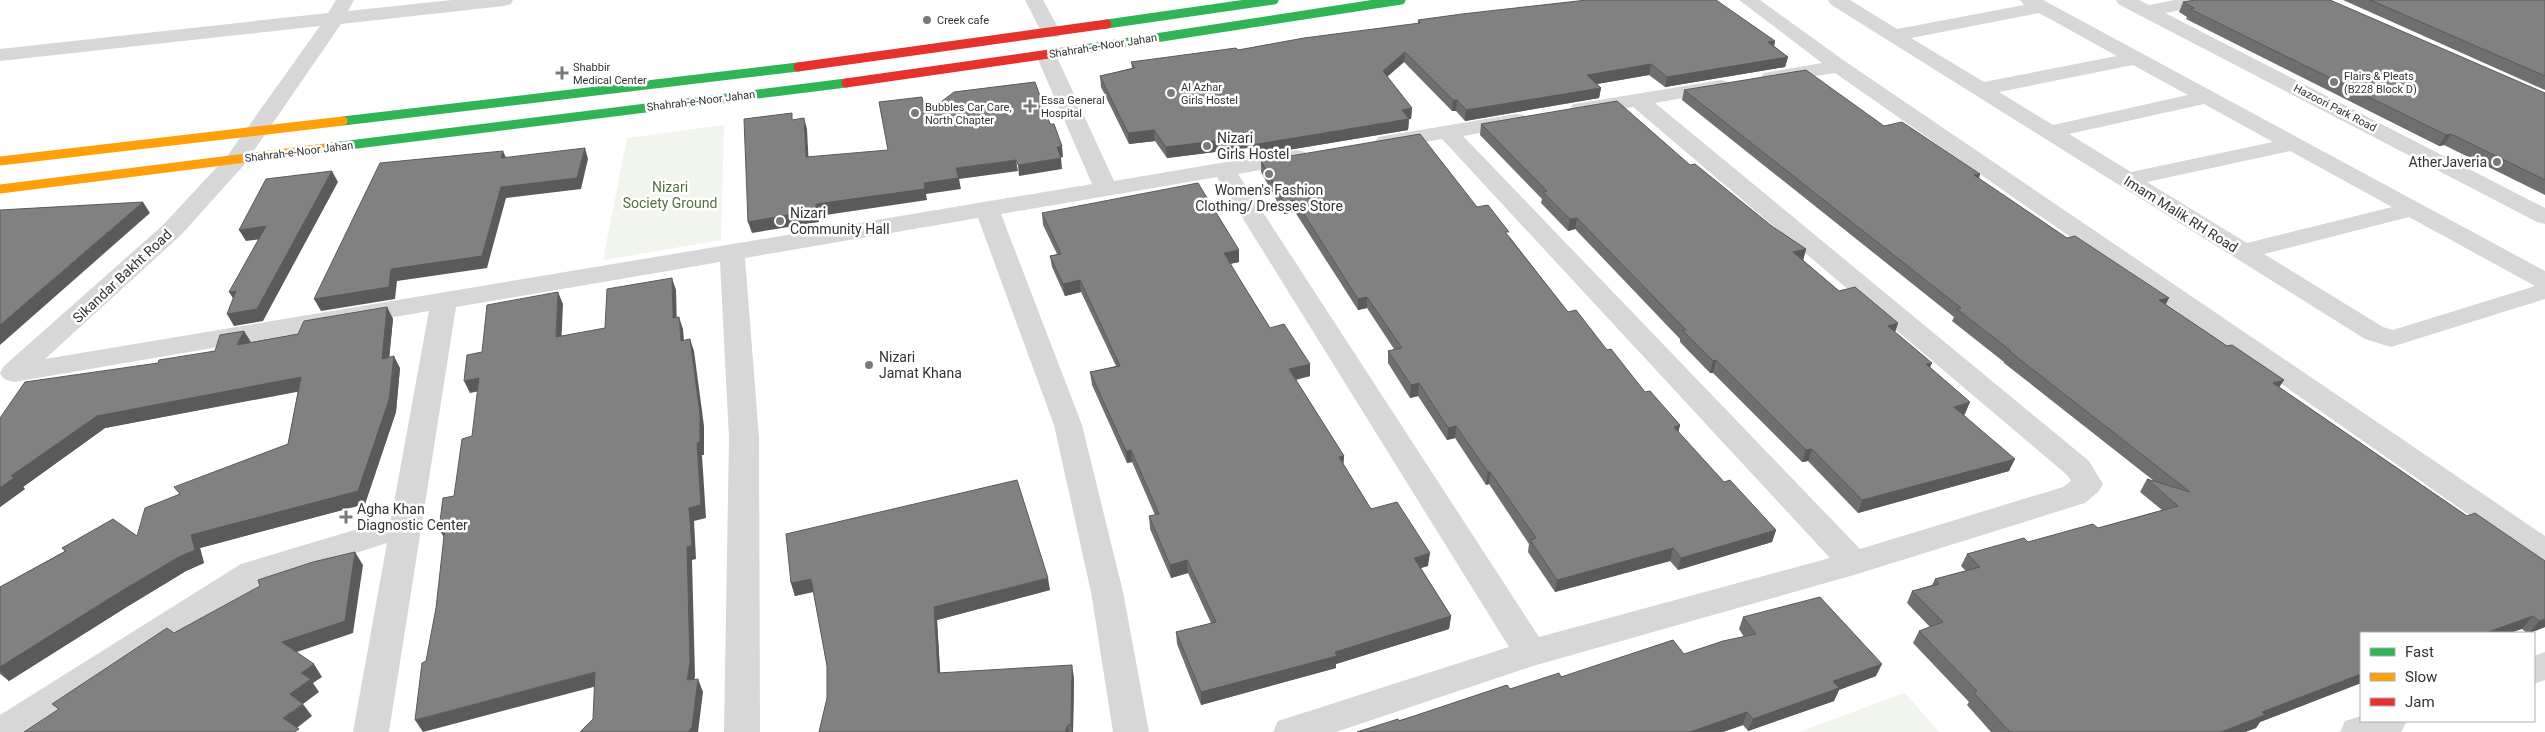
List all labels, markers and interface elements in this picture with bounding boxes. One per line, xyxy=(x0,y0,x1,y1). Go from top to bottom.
marker: Creek cafe xyxy=(921,14,933,26)
place label: Creek cafe xyxy=(937,14,989,27)
street label: Shahrah-e-Noor Jahan xyxy=(1048,31,1158,61)
place label: Shabbir Medical Center xyxy=(573,61,647,87)
marker: Shabbir Medical Center xyxy=(555,66,569,80)
place label: Flairs & Pleats (B228 Block D) xyxy=(2344,70,2417,96)
marker: Flairs & Pleats (B228 Block D) xyxy=(2328,76,2340,88)
place label: Al Azhar Girls Hostel xyxy=(1181,81,1238,107)
street label: Hazoori Park Road xyxy=(2292,82,2378,134)
marker: Al Azhar Girls Hostel xyxy=(1165,87,1177,99)
street label: Shahrah-e-Noor Jahan xyxy=(646,88,756,114)
place label: Essa General Hospital xyxy=(1041,94,1105,120)
marker: Essa General Hospital xyxy=(1023,99,1037,113)
place label: Bubbles Car Care, North Chapter xyxy=(925,101,1012,127)
marker: Bubbles Car Care, North Chapter xyxy=(909,107,921,119)
place label: Nizari Girls Hostel xyxy=(1217,130,1289,162)
street label: Shahrah-e-Noor Jahan xyxy=(244,139,354,165)
marker: Nizari Girls Hostel xyxy=(1201,140,1213,152)
place label: AtherJaveria xyxy=(2408,154,2487,170)
marker: AtherJaveria xyxy=(2491,156,2503,168)
marker: Women's Fashion Clothing/ Dresses Store xyxy=(1263,168,1275,180)
street label: Imam Malik RH Road xyxy=(2121,173,2241,255)
park label: Nizari Society Ground xyxy=(623,179,717,211)
place label: Women's Fashion Clothing/ Dresses Store xyxy=(1195,182,1343,214)
place label: Nizari Community Hall xyxy=(790,205,890,237)
marker: Nizari Community Hall xyxy=(774,215,786,227)
street label: Sikandar Bakht Road xyxy=(69,226,175,326)
place label: Nizari Jamat Khana xyxy=(879,349,962,381)
marker: Nizari Jamat Khana xyxy=(863,359,875,371)
place label: Agha Khan Diagnostic Center xyxy=(357,501,468,533)
marker: Agha Khan Diagnostic Center xyxy=(339,510,353,524)
legend xyxy=(2360,632,2535,722)
text: Fast xyxy=(2405,643,2434,661)
text: Slow xyxy=(2405,668,2437,686)
text: Jam xyxy=(2405,693,2435,711)

